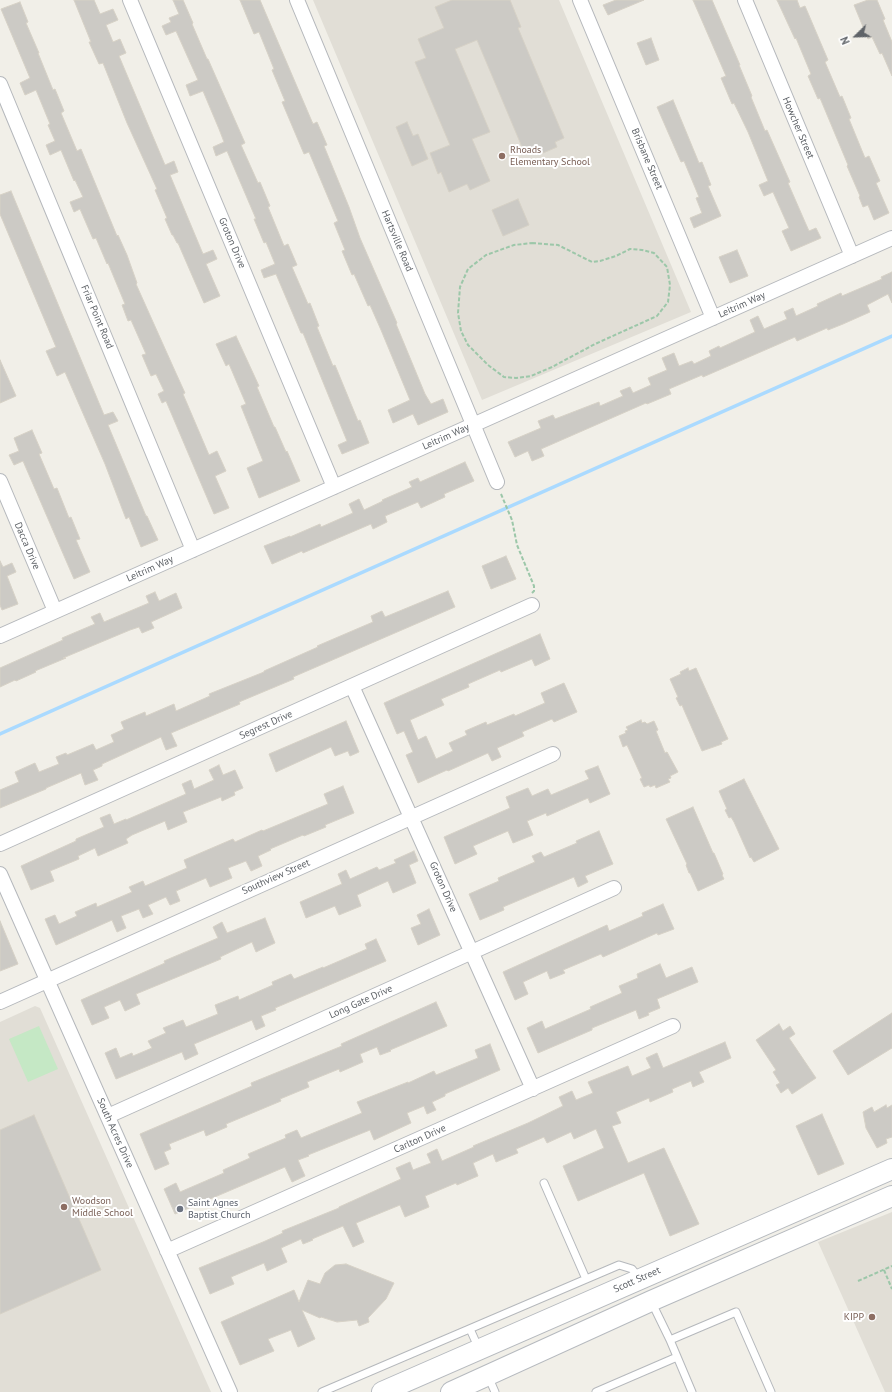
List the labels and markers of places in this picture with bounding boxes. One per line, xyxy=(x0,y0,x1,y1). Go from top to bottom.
place label: Rhoads Elementary School xyxy=(510,144,590,168)
marker: Rhoads Elementary School xyxy=(497,151,507,161)
place label: Woodson Middle School xyxy=(72,1195,133,1218)
place label: Saint Agnes Baptist Church xyxy=(188,1197,250,1220)
marker: Woodson Middle School xyxy=(59,1202,69,1212)
marker: Saint Agnes Baptist Church xyxy=(175,1204,185,1214)
place label: KIPP xyxy=(844,1311,864,1323)
marker: KIPP xyxy=(867,1312,877,1322)

